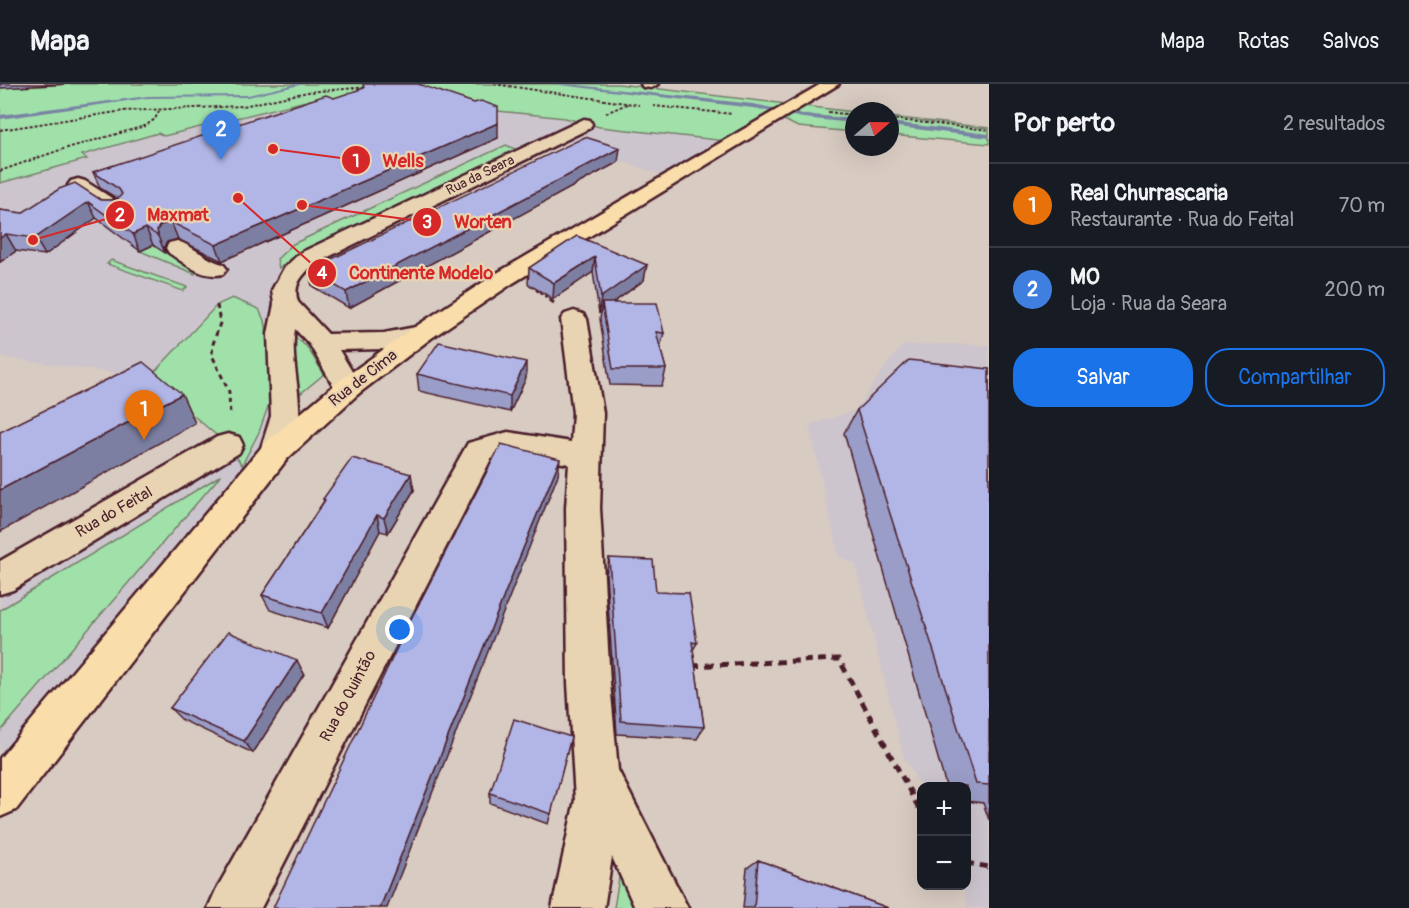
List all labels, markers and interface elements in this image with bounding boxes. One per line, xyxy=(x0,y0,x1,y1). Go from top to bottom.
text: Mapa xyxy=(30,24,89,59)
text: Mapa xyxy=(1160,28,1205,55)
text: Rotas xyxy=(1238,28,1289,55)
text: Salvos xyxy=(1322,28,1379,55)
north arrow xyxy=(845,102,899,156)
text: Por perto xyxy=(1013,107,1115,139)
pin: 2 xyxy=(202,110,240,160)
text: 2 resultados xyxy=(1283,111,1385,136)
callout: Wells xyxy=(341,142,436,178)
text: 1 xyxy=(352,150,360,173)
text: Wells xyxy=(383,150,424,173)
street label: Rua da Seara xyxy=(443,151,517,199)
text: Real Churrascaria xyxy=(1070,179,1228,207)
text: 1 xyxy=(1029,193,1036,218)
text: 70 m xyxy=(1339,193,1385,218)
callout: Maxmat xyxy=(105,197,220,233)
text: 2 xyxy=(115,204,125,227)
text: Maxmat xyxy=(147,204,209,227)
callout: Worten xyxy=(412,204,523,240)
text: Restaurante · Rua do Feital xyxy=(1070,207,1294,232)
text: 3 xyxy=(422,211,432,234)
text: Worten xyxy=(454,211,512,234)
callout: Continente Modelo xyxy=(307,255,505,291)
text: 4 xyxy=(317,262,328,285)
text: Continente Modelo xyxy=(349,262,493,285)
text: MO xyxy=(1070,263,1100,291)
text: 2 xyxy=(1027,277,1038,302)
text: 200 m xyxy=(1324,277,1385,302)
text: Loja · Rua da Seara xyxy=(1070,291,1227,316)
street label: Rua de Cima xyxy=(325,345,401,411)
button: Salvar xyxy=(1013,348,1193,407)
button: Compartilhar xyxy=(1205,348,1385,407)
pin: 1 xyxy=(124,390,164,440)
street label: Rua do Feital xyxy=(72,482,156,542)
your location xyxy=(385,615,414,644)
street label: Rua do Quintão xyxy=(316,647,381,745)
map controls xyxy=(917,782,971,890)
button: + xyxy=(917,782,971,836)
button: − xyxy=(917,836,971,890)

